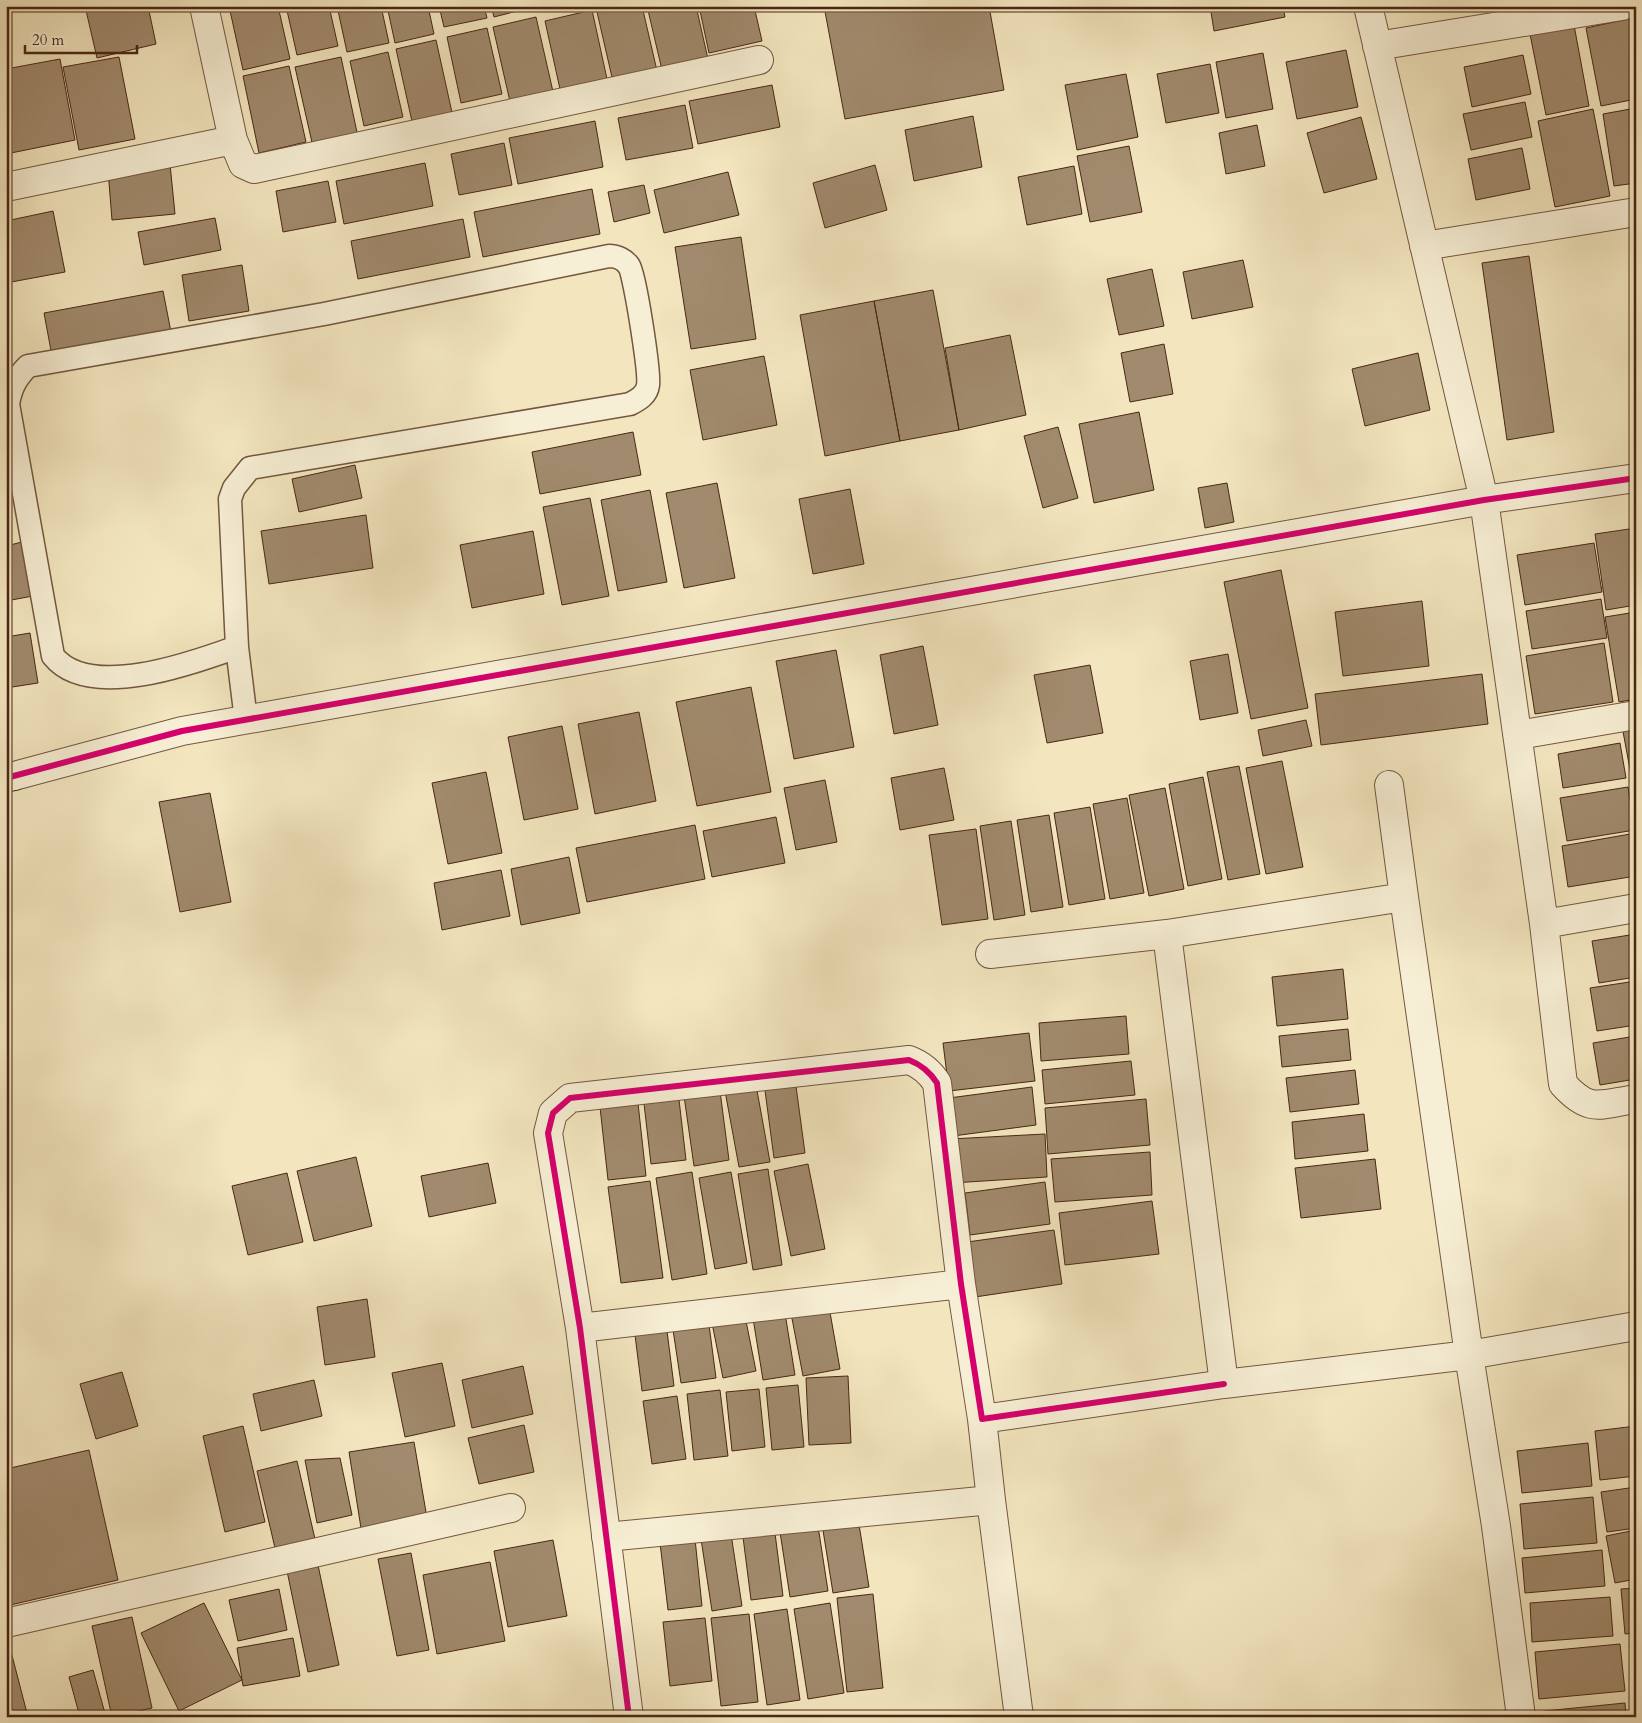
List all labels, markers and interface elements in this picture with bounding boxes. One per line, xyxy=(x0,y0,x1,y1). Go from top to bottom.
scale bar xyxy=(25,22,138,54)
text: 20 m xyxy=(32,30,64,50)

